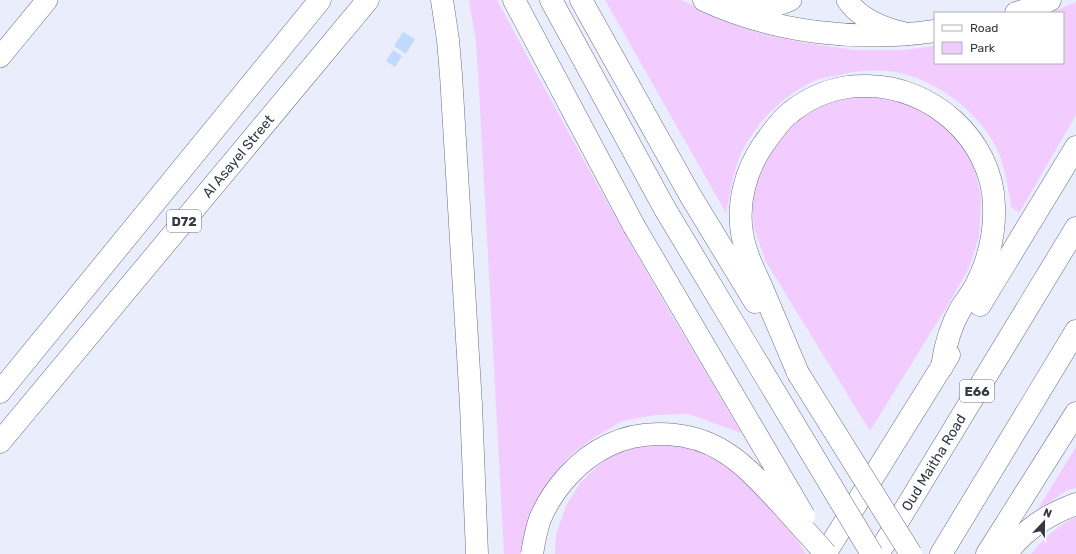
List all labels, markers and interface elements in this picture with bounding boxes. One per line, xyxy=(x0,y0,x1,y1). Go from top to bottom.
legend xyxy=(934,12,1064,64)
text: Road xyxy=(970,21,998,35)
text: Park xyxy=(970,41,996,55)
street label: Al Asayel Street xyxy=(199,111,278,201)
road number: D72 xyxy=(167,210,201,232)
road number: E66 xyxy=(960,380,994,402)
street label: Oud Maitha Road xyxy=(898,411,970,514)
north arrow xyxy=(1024,502,1064,542)
text: N xyxy=(1041,506,1054,521)

